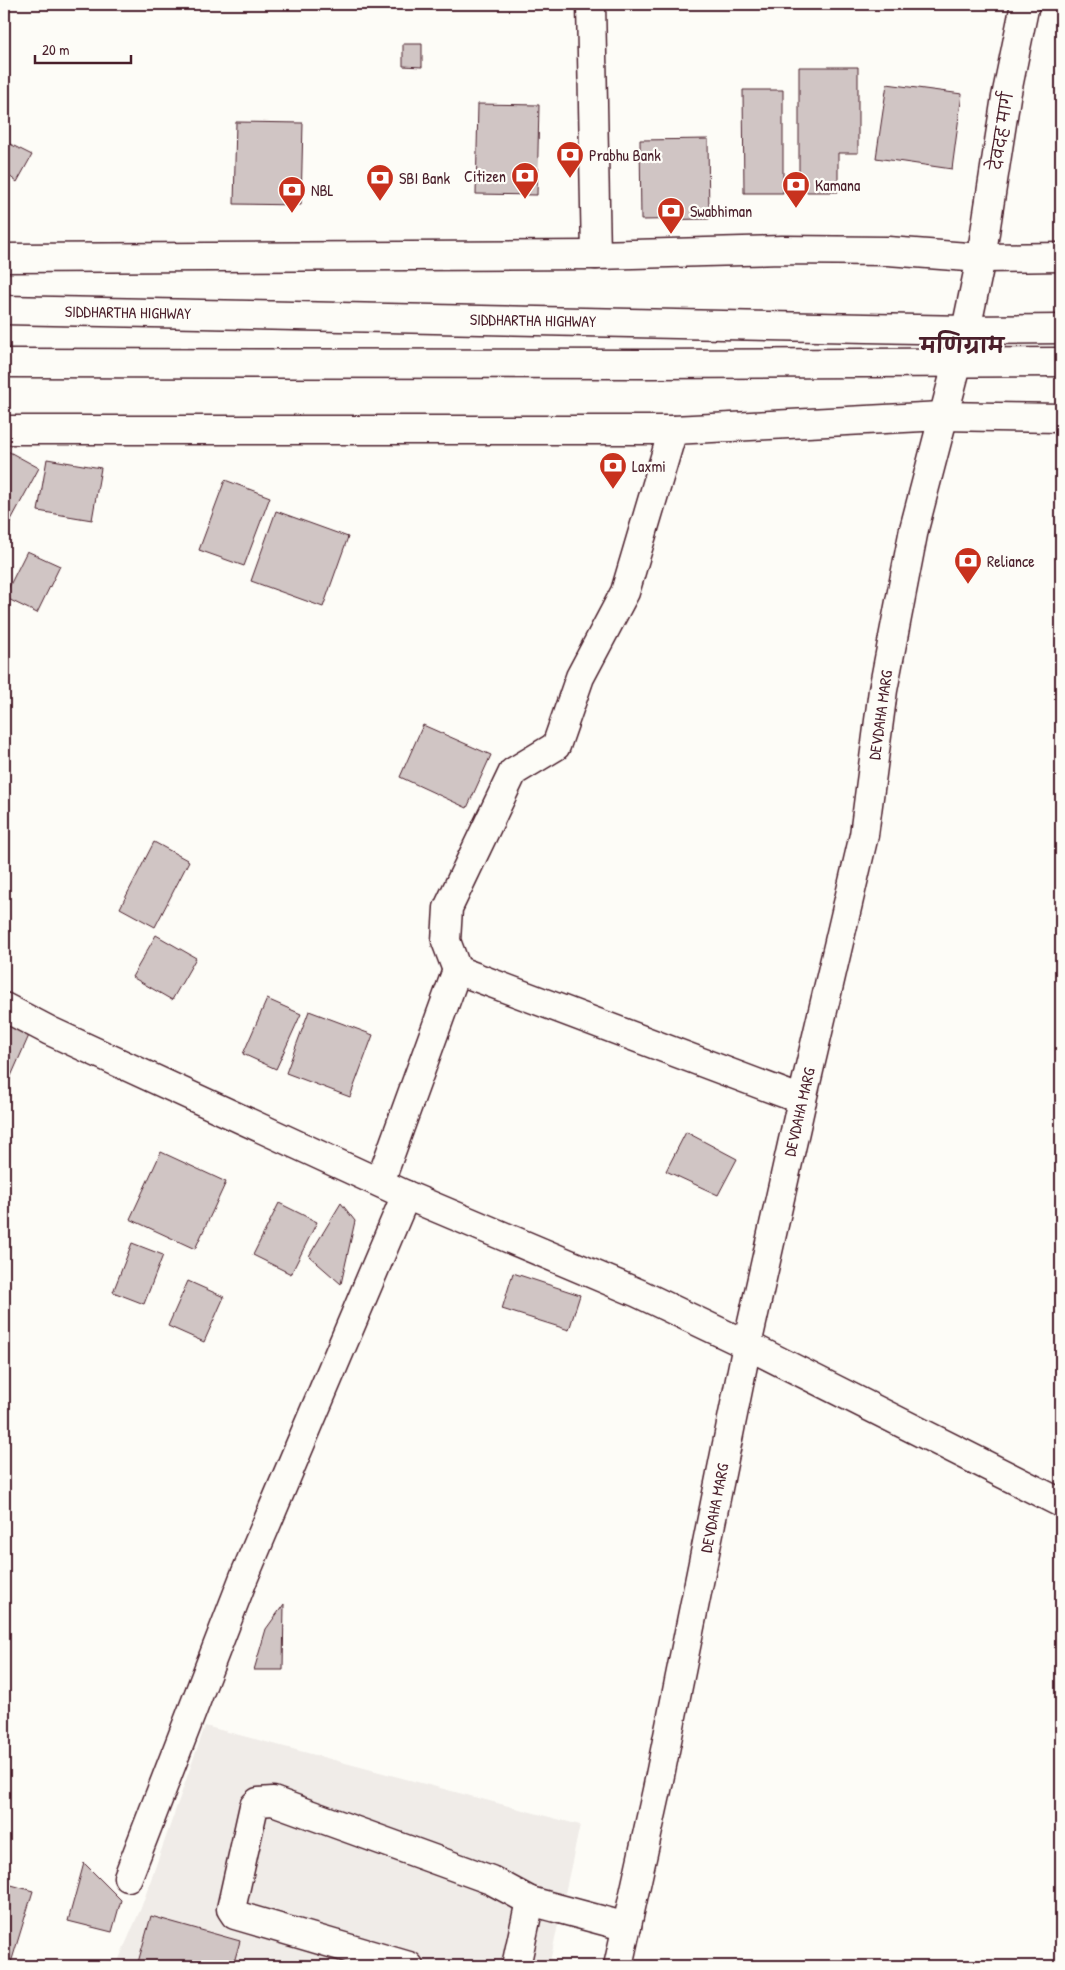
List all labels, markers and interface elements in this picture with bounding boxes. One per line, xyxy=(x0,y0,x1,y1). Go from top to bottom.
scale bar xyxy=(35,32,131,64)
text: 20 m xyxy=(42,39,69,60)
street label: देवदह मार्ग xyxy=(982,89,1018,172)
bank icon: Prabhu Bank xyxy=(555,140,585,179)
place label: Prabhu Bank xyxy=(589,144,661,166)
bank icon: Citizen xyxy=(510,161,540,200)
bank icon: SBI Bank xyxy=(365,163,395,202)
place label: Citizen xyxy=(464,165,506,187)
place label: SBI Bank xyxy=(399,167,451,189)
bank icon: Kamana xyxy=(781,170,811,209)
place label: Kamana xyxy=(815,174,860,196)
bank icon: NBL xyxy=(277,175,307,214)
place label: NBL xyxy=(311,179,334,201)
bank icon: Swabhiman xyxy=(656,196,686,235)
place label: Swabhiman xyxy=(690,200,752,222)
street label: SIDDHARTHA HIGHWAY xyxy=(65,300,191,324)
street label: SIDDHARTHA HIGHWAY xyxy=(470,308,596,332)
district label: मणिग्राम xyxy=(918,330,1006,360)
bank icon: Laxmi xyxy=(598,451,628,490)
place label: Laxmi xyxy=(632,455,666,477)
bank icon: Reliance xyxy=(953,546,983,585)
place label: Reliance xyxy=(987,550,1035,572)
street label: DEVDAHA MARG xyxy=(863,668,897,761)
street label: DEVDAHA MARG xyxy=(778,1065,820,1158)
street label: DEVDAHA MARG xyxy=(695,1461,733,1554)

